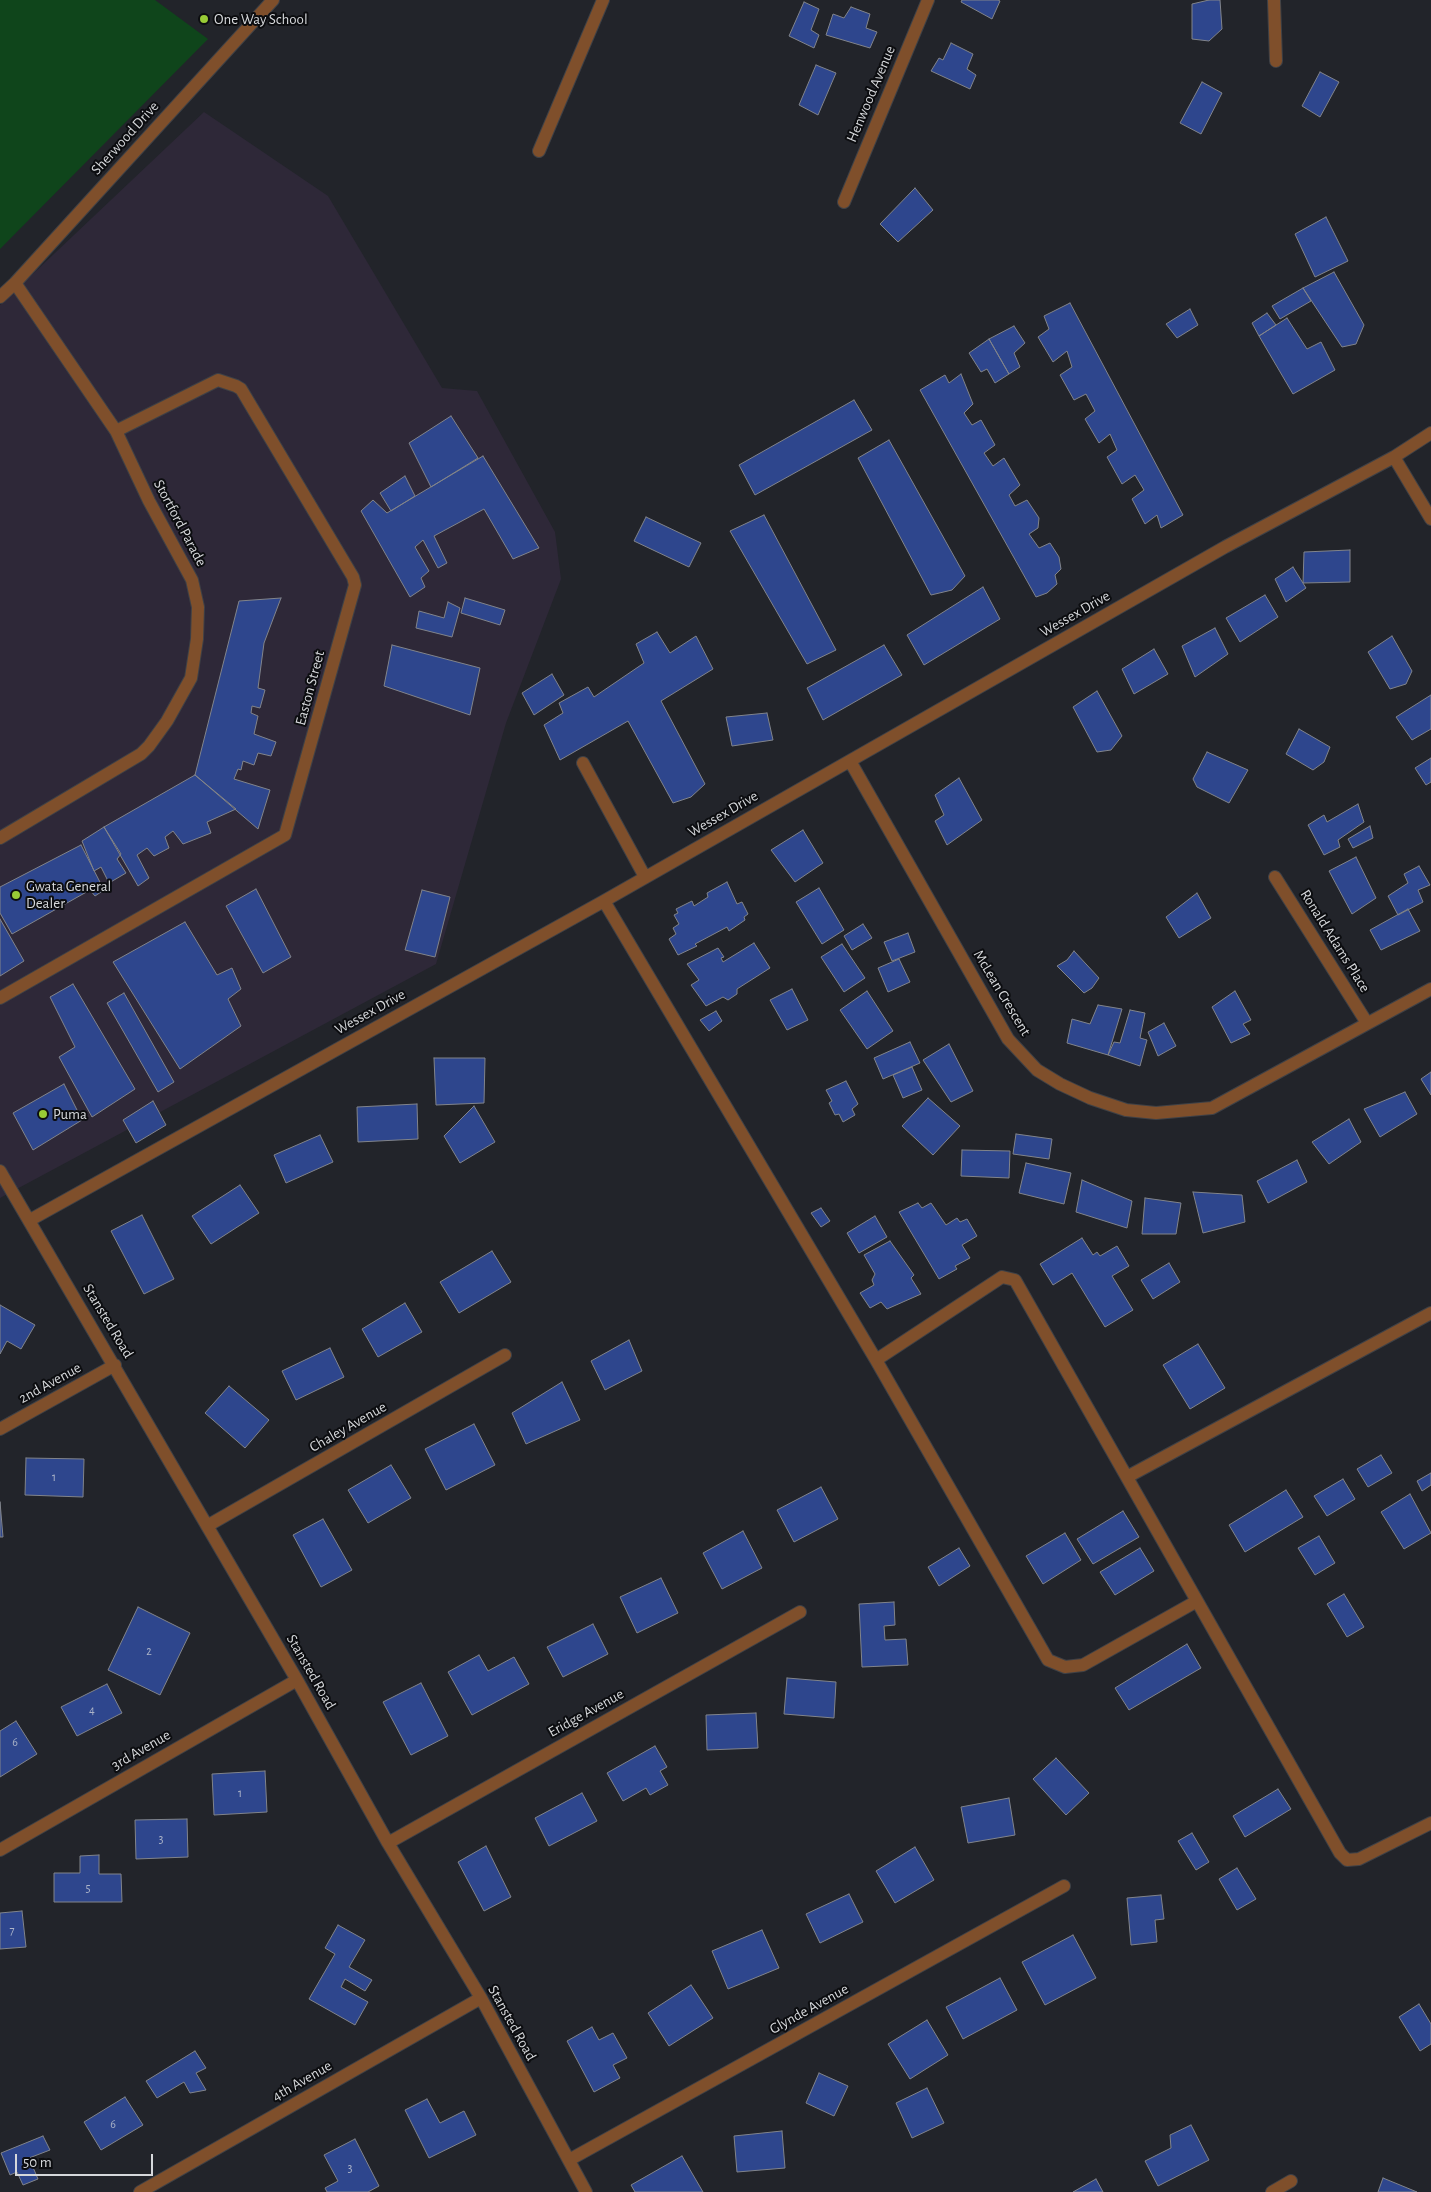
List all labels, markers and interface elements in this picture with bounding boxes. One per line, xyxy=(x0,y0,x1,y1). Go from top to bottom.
place label: One Way School xyxy=(214,10,308,28)
marker: One Way School xyxy=(198,13,210,25)
street label: Henwood Avenue xyxy=(843,43,899,145)
street label: Sherwood Drive xyxy=(87,98,163,178)
street label: Stortford Parade xyxy=(150,477,210,569)
street label: Wessex Drive xyxy=(1037,587,1113,641)
street label: Easton Street xyxy=(291,649,329,727)
street label: Wessex Drive xyxy=(685,787,761,841)
place label: Gwata General Dealer xyxy=(26,877,111,912)
street label: Ronald Adams Place xyxy=(1296,886,1374,996)
marker: Gwata General Dealer xyxy=(10,889,22,901)
street label: McLean Crescent xyxy=(969,947,1035,1039)
street label: Wessex Drive xyxy=(332,985,408,1039)
place label: Puma xyxy=(53,1105,87,1123)
marker: Puma xyxy=(37,1108,49,1120)
street label: Stansted Road xyxy=(79,1281,137,1361)
street label: 2nd Avenue xyxy=(16,1359,84,1407)
street label: Chaley Avenue xyxy=(306,1398,390,1456)
house number: 1 xyxy=(52,1470,56,1484)
street label: Stansted Road xyxy=(282,1631,340,1713)
house number: 2 xyxy=(146,1644,152,1658)
street label: Eridge Avenue xyxy=(545,1685,627,1741)
house number: 4 xyxy=(89,1703,95,1717)
street label: 3rd Avenue xyxy=(108,1726,174,1774)
house number: 6 xyxy=(12,1735,18,1749)
house number: 1 xyxy=(238,1786,242,1800)
house number: 3 xyxy=(159,1832,163,1846)
house number: 5 xyxy=(85,1881,91,1895)
house number: 7 xyxy=(9,1923,15,1937)
street label: Glynde Avenue xyxy=(766,1980,852,2038)
street label: Stansted Road xyxy=(484,1982,540,2064)
street label: 4th Avenue xyxy=(269,2057,335,2105)
house number: 6 xyxy=(110,2117,116,2131)
scale bar xyxy=(18,2144,155,2176)
text: 50 m xyxy=(23,2155,52,2170)
house number: 3 xyxy=(348,2161,352,2175)

